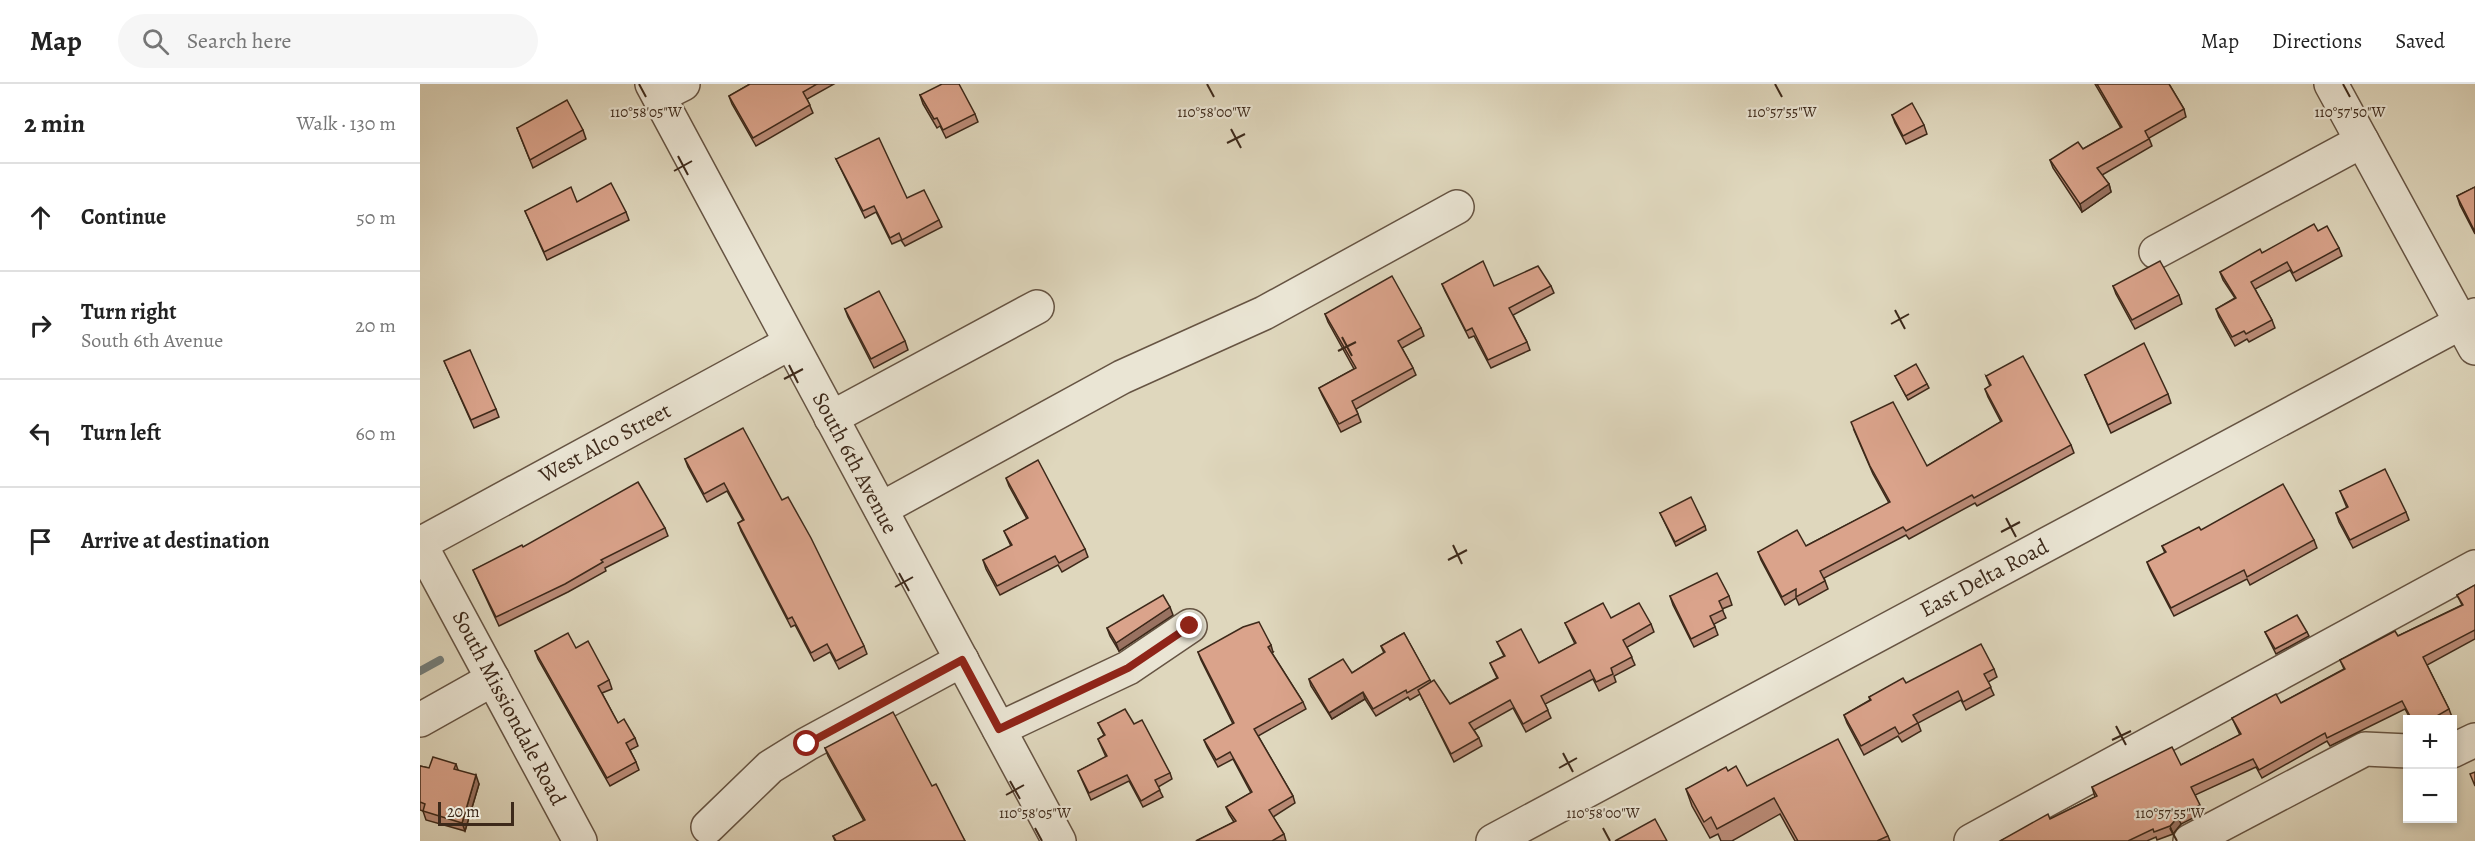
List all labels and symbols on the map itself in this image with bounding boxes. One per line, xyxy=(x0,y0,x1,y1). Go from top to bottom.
text: 110°58'05"W xyxy=(610,102,682,122)
text: 110°58'00"W xyxy=(1177,102,1251,122)
text: 110°57'55"W xyxy=(1747,102,1817,122)
text: 110°57'50"W xyxy=(2314,102,2386,122)
street label: South 6th Avenue xyxy=(805,387,905,539)
street label: West Alco Street xyxy=(533,396,676,491)
street label: East Delta Road xyxy=(1914,531,2054,624)
street label: South Missiondale Road xyxy=(445,605,573,811)
route end xyxy=(1176,612,1202,638)
route start xyxy=(793,730,819,756)
scale bar xyxy=(438,799,514,826)
text: 110°58'05"W xyxy=(999,803,1071,823)
text: 110°58'00"W xyxy=(1566,803,1640,823)
text: 110°57'55"W xyxy=(2135,803,2205,823)

